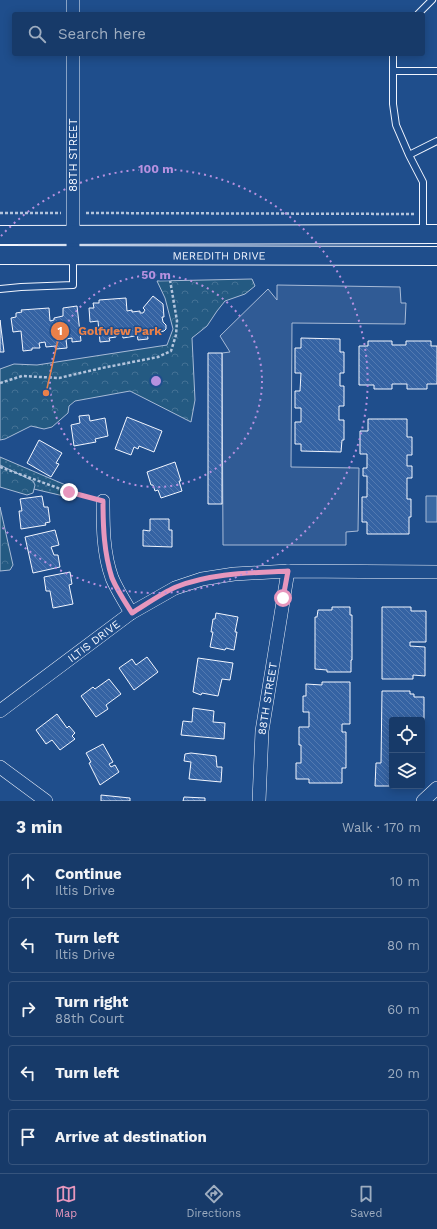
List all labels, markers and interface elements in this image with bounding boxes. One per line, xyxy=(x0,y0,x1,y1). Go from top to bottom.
search box xyxy=(12,12,425,56)
icon: search xyxy=(26,23,48,45)
text: Search here xyxy=(58,25,146,43)
street label: 88TH STREET xyxy=(67,118,80,192)
text: 100 m xyxy=(138,162,174,176)
street label: MEREDITH DRIVE xyxy=(172,249,266,263)
text: 50 m xyxy=(141,268,171,282)
callout: Golfview Park xyxy=(50,319,170,343)
text: 1 xyxy=(57,324,63,338)
text: Golfview Park xyxy=(78,324,162,338)
centre of rings xyxy=(149,374,163,388)
route end xyxy=(60,483,78,501)
route start xyxy=(274,589,292,607)
street label: ILTIS DRIVE xyxy=(65,618,123,665)
street label: 88TH STREET xyxy=(256,661,280,735)
map controls xyxy=(389,717,425,789)
button: locate xyxy=(389,717,425,753)
button: layers xyxy=(389,753,425,789)
text: 3 min xyxy=(16,817,62,837)
text: Walk · 170 m xyxy=(342,820,421,835)
text: Continue xyxy=(55,865,122,883)
icon: ahead xyxy=(17,870,39,892)
text: 10 m xyxy=(390,874,420,889)
text: Iltis Drive xyxy=(55,883,115,898)
text: Turn left xyxy=(55,929,119,947)
icon: left xyxy=(17,934,39,956)
text: 80 m xyxy=(387,938,420,953)
text: Iltis Drive xyxy=(55,947,115,962)
text: Turn right xyxy=(55,993,128,1011)
icon: right xyxy=(17,998,39,1020)
text: 60 m xyxy=(387,1002,420,1017)
text: 88th Court xyxy=(55,1011,124,1026)
icon: left xyxy=(17,1062,39,1084)
text: Turn left xyxy=(55,1064,119,1082)
text: 20 m xyxy=(388,1066,420,1081)
icon: arrive xyxy=(17,1126,39,1148)
text: Arrive at destination xyxy=(55,1128,207,1146)
tab: Map xyxy=(55,1183,77,1220)
tab: Directions xyxy=(187,1183,241,1220)
tab: Saved xyxy=(350,1183,382,1220)

